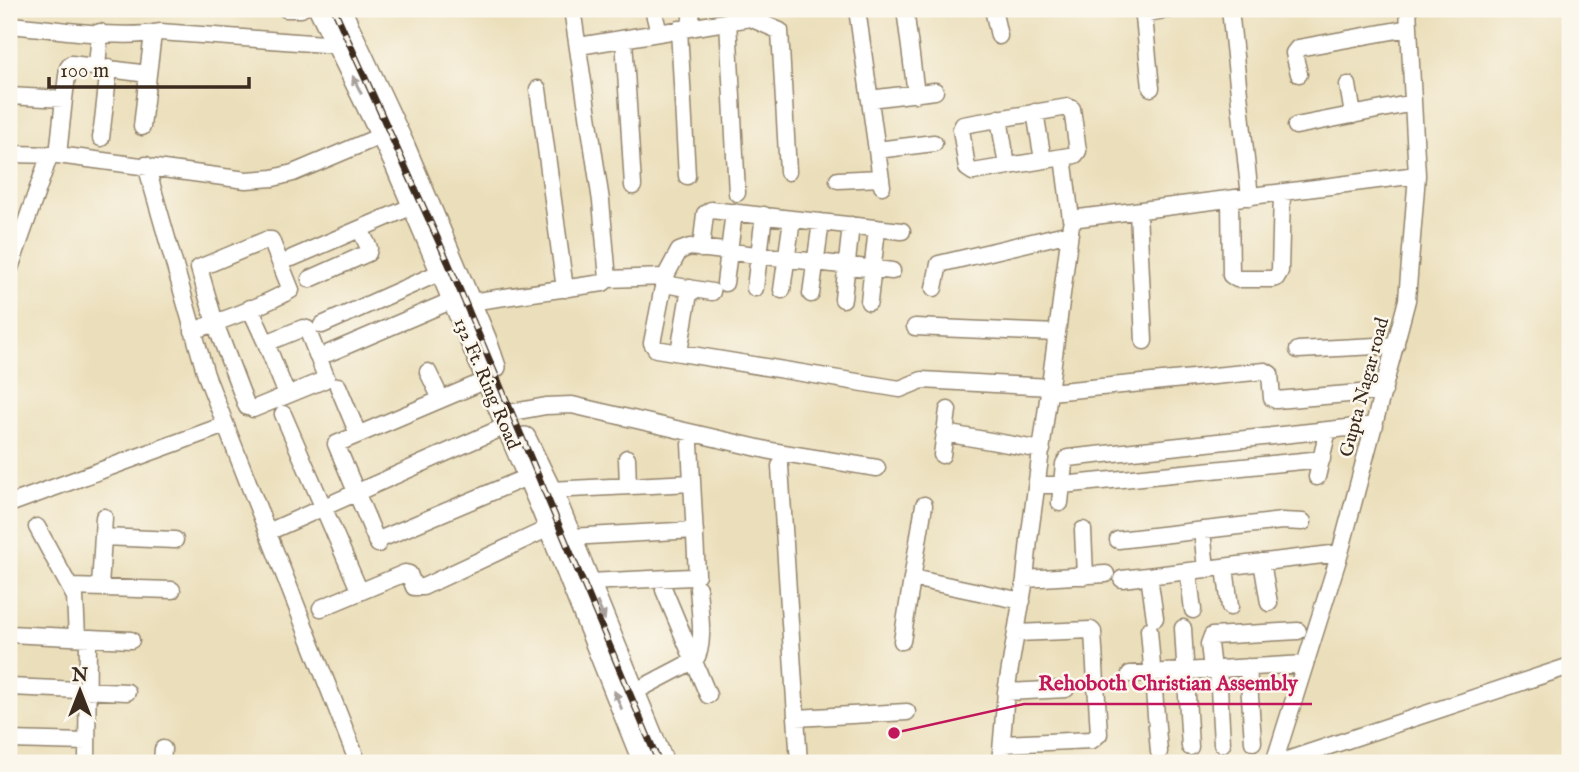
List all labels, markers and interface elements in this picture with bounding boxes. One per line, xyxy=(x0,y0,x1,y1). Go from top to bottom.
scale bar xyxy=(49,46,248,90)
text: 100 m xyxy=(60,58,109,85)
one-way arrow xyxy=(351,75,363,95)
street label: 132 Ft. Ring Road xyxy=(448,314,525,454)
street label: Gupta Nagar road xyxy=(1335,314,1395,460)
one-way arrow xyxy=(596,600,607,621)
north arrow xyxy=(46,656,116,726)
callout: Rehoboth Christian Assembly xyxy=(1024,662,1312,704)
text: N xyxy=(71,664,89,688)
text: Rehoboth Christian Assembly xyxy=(1038,671,1299,698)
one-way arrow xyxy=(613,689,624,710)

